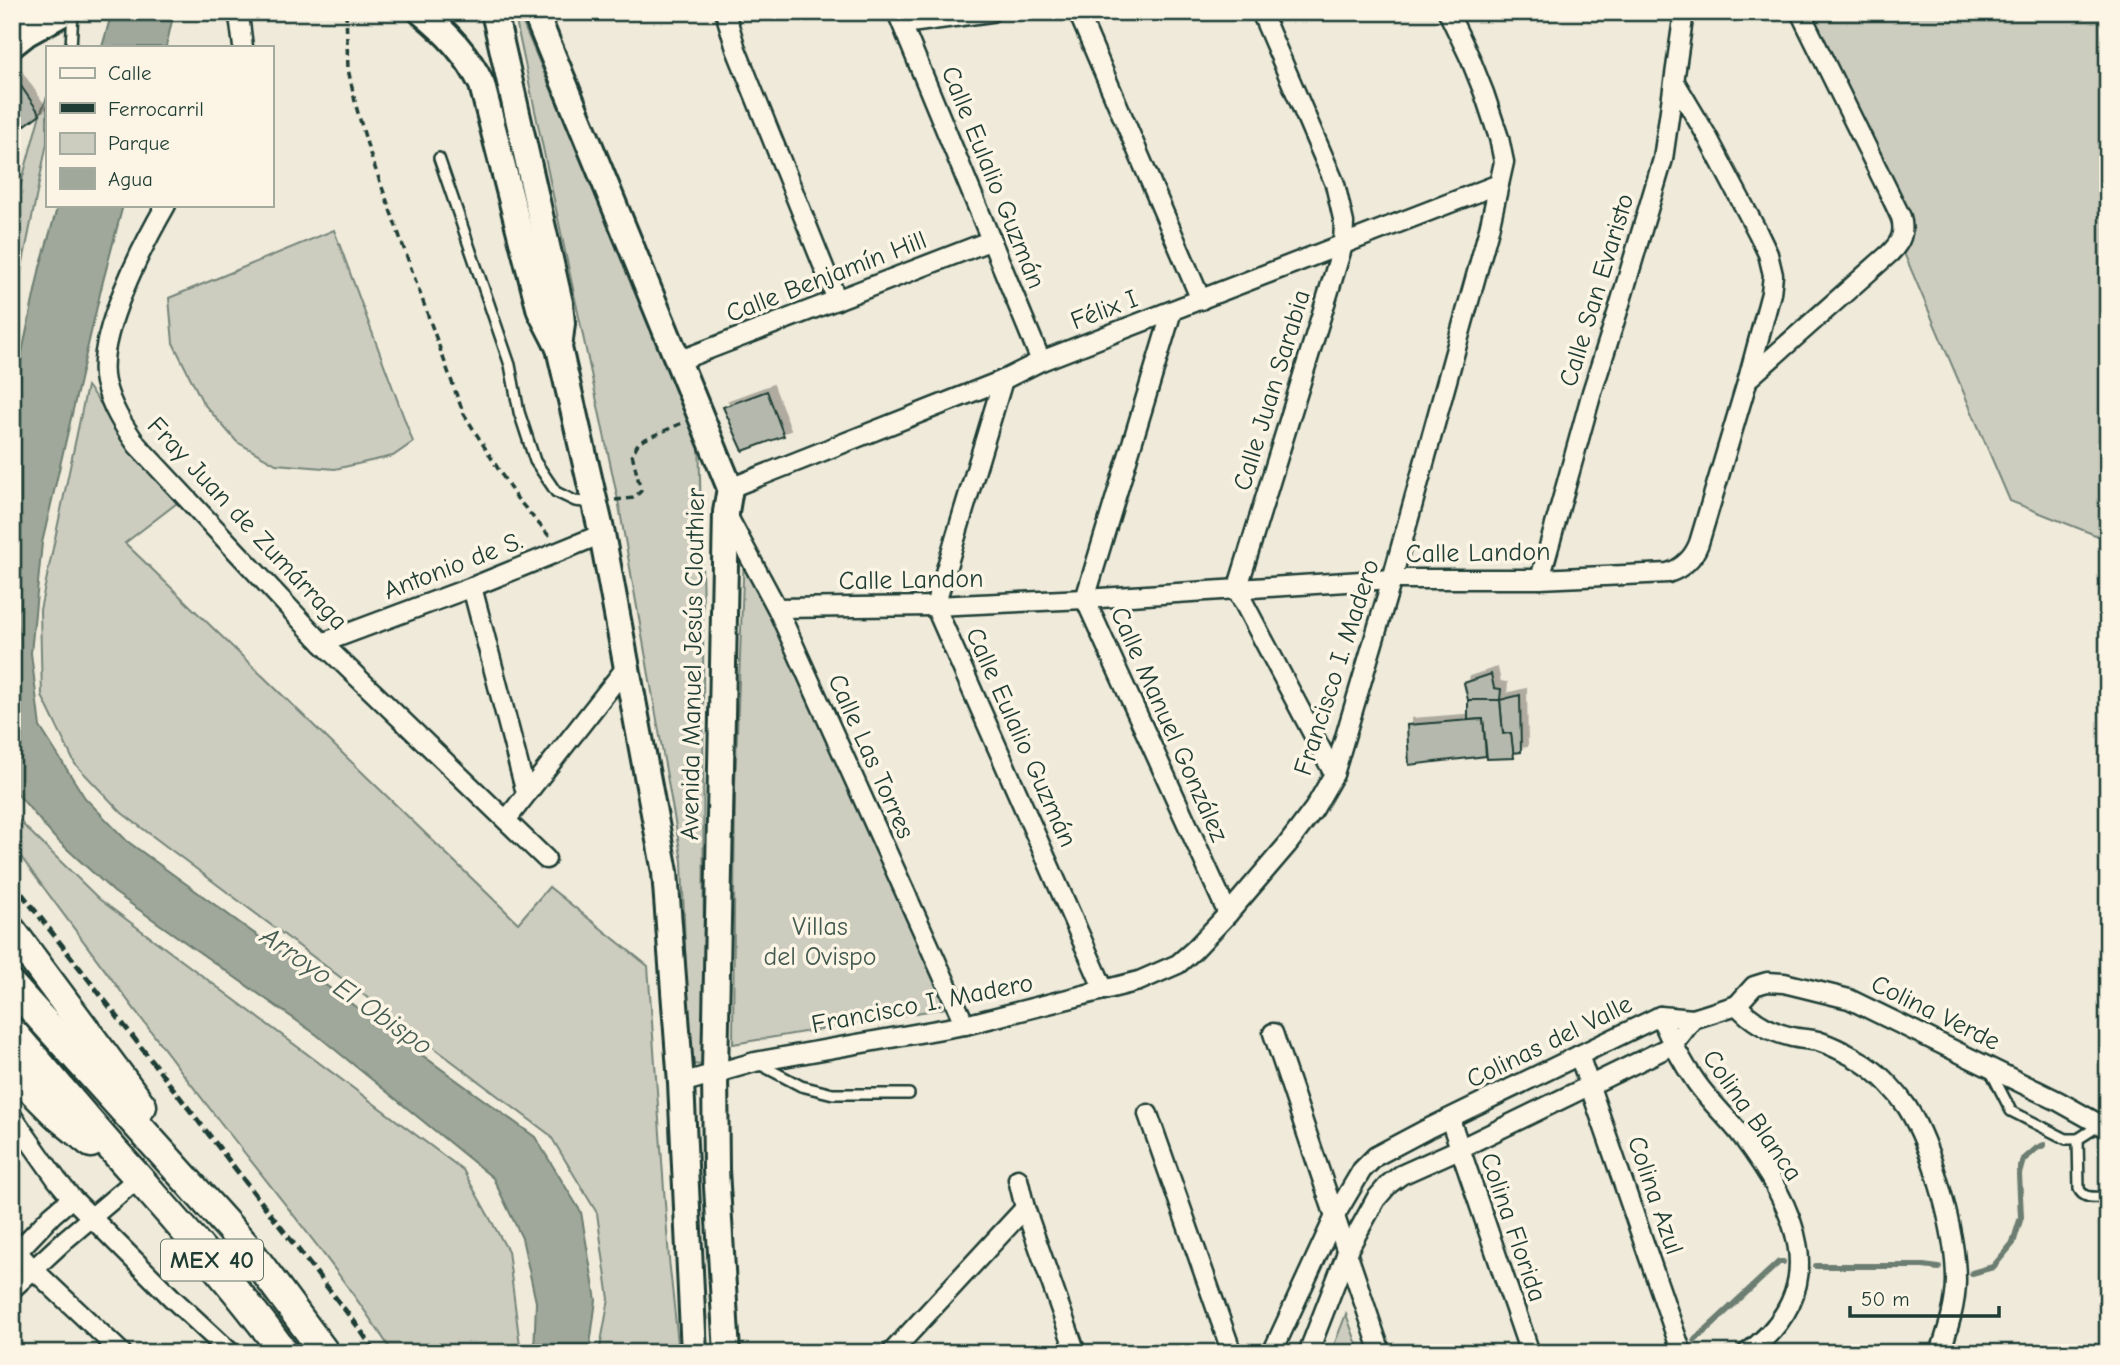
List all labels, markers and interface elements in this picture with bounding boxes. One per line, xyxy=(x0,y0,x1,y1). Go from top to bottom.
legend xyxy=(46,46,273,206)
text: Calle xyxy=(108,61,151,85)
street label: Calle Eulalio Guzmán xyxy=(935,62,1051,293)
text: Ferrocarril xyxy=(108,97,204,121)
text: Parque xyxy=(108,131,170,155)
text: Agua xyxy=(108,167,153,191)
street label: Calle San Evaristo xyxy=(1553,190,1641,390)
street label: Calle Benjamín Hill xyxy=(722,225,931,329)
street label: Félix I xyxy=(1067,284,1142,336)
street label: Calle Juan Sarabia xyxy=(1227,286,1317,494)
street label: Fray Juan de Zumárraga xyxy=(141,411,354,636)
street label: Avenida Manuel Jesús Clouthier xyxy=(675,487,711,841)
street label: Antonio de S. xyxy=(380,526,527,606)
street label: Calle Landon xyxy=(1405,537,1551,569)
street label: Francisco I. Madero xyxy=(1288,556,1386,779)
street label: Calle Landon xyxy=(838,564,984,596)
street label: Calle Manuel González xyxy=(1104,602,1234,846)
street label: Calle Eulalio Guzmán xyxy=(959,623,1083,852)
street label: Calle Las Torres xyxy=(821,670,921,843)
park label: Villas del Ovispo xyxy=(763,912,877,972)
water label: Arroyo El Obispo xyxy=(254,919,438,1062)
street label: Francisco I. Madero xyxy=(809,968,1036,1040)
street label: Colina Verde xyxy=(1866,969,2005,1057)
street label: Colinas del Valle xyxy=(1462,989,1637,1095)
street label: Colina Blanca xyxy=(1696,1044,1808,1187)
street label: Colina Azul xyxy=(1621,1132,1689,1258)
street label: Colina Florida xyxy=(1474,1149,1553,1306)
road number: MEX 40 xyxy=(161,1240,263,1280)
scale bar xyxy=(1850,1274,1999,1318)
text: 50 m xyxy=(1861,1287,1910,1311)

